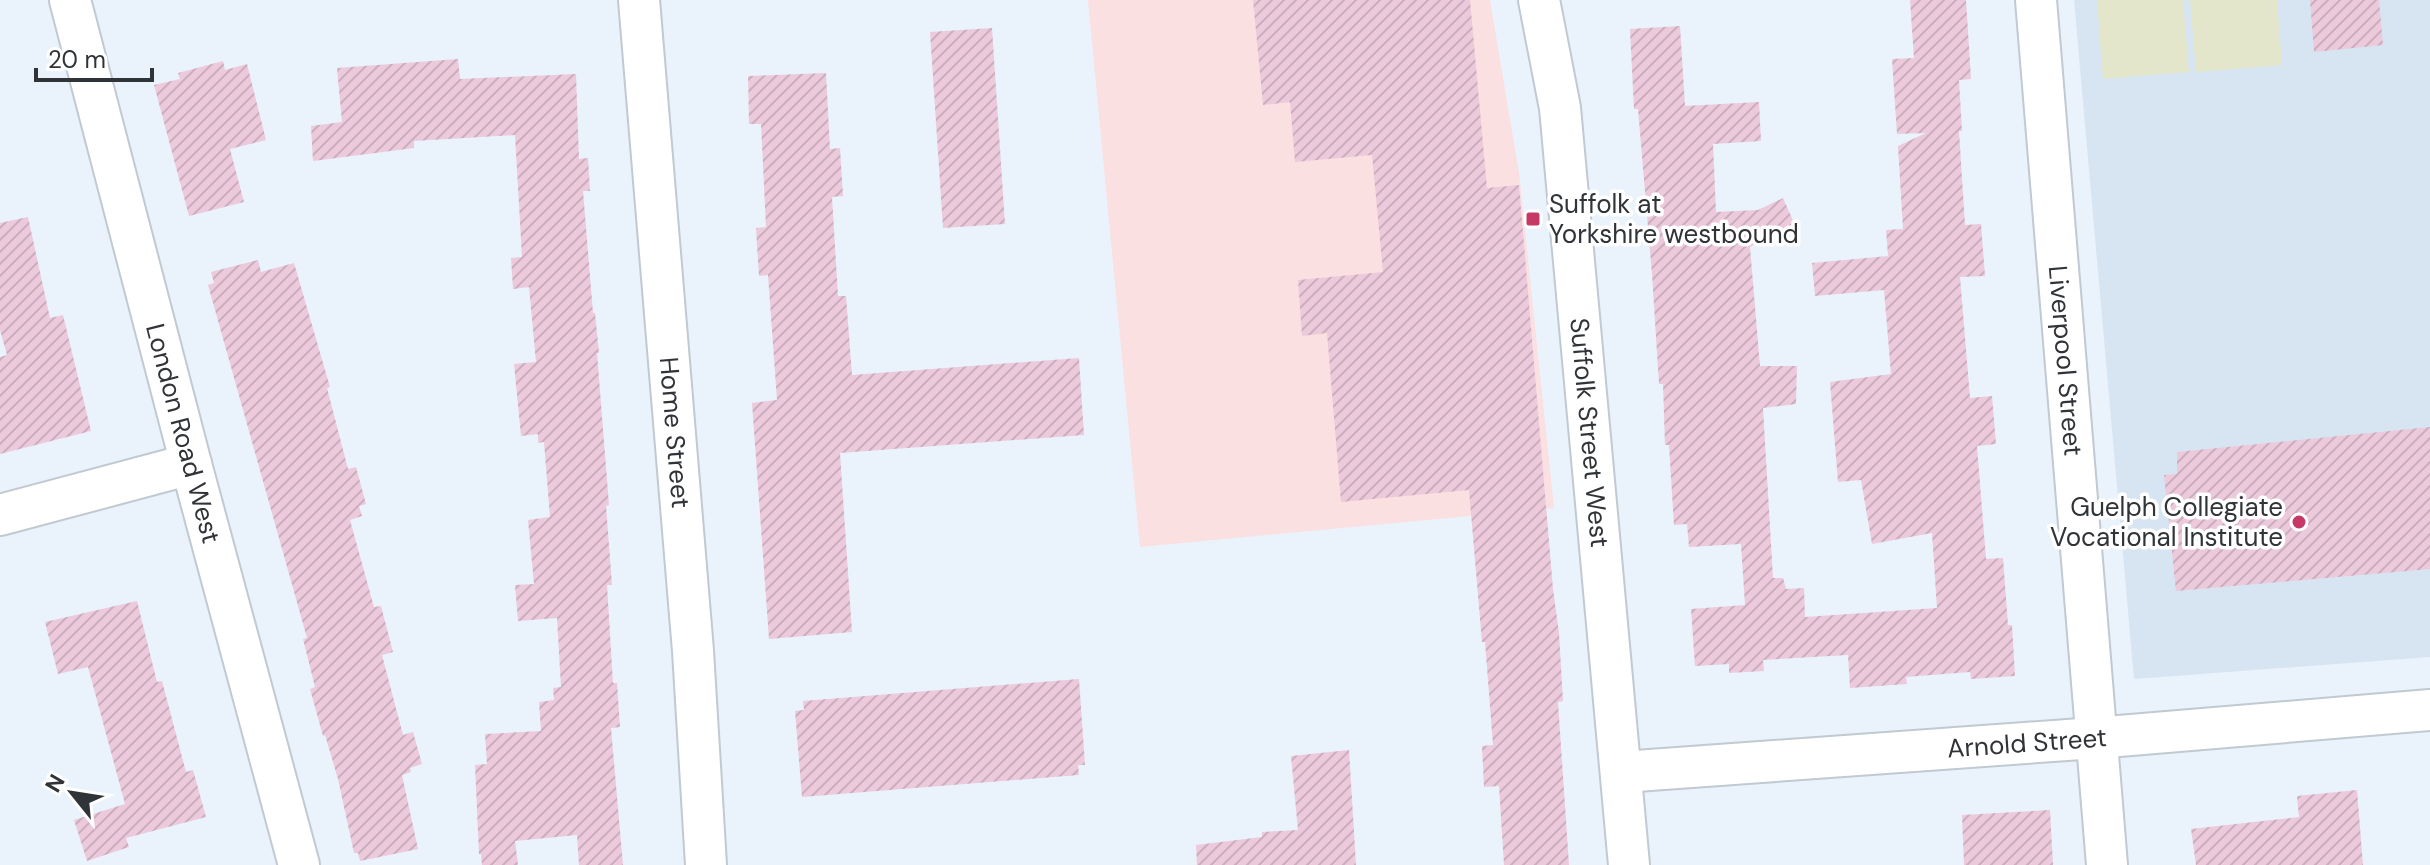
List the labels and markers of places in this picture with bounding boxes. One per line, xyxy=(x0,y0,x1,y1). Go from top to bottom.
place label: Suffolk at Yorkshire westbound xyxy=(1549,187,1799,251)
marker: Suffolk at Yorkshire westbound xyxy=(1524,210,1542,228)
place label: Guelph Collegiate Vocational Institute xyxy=(2050,490,2283,554)
marker: Guelph Collegiate Vocational Institute xyxy=(2290,513,2308,531)

